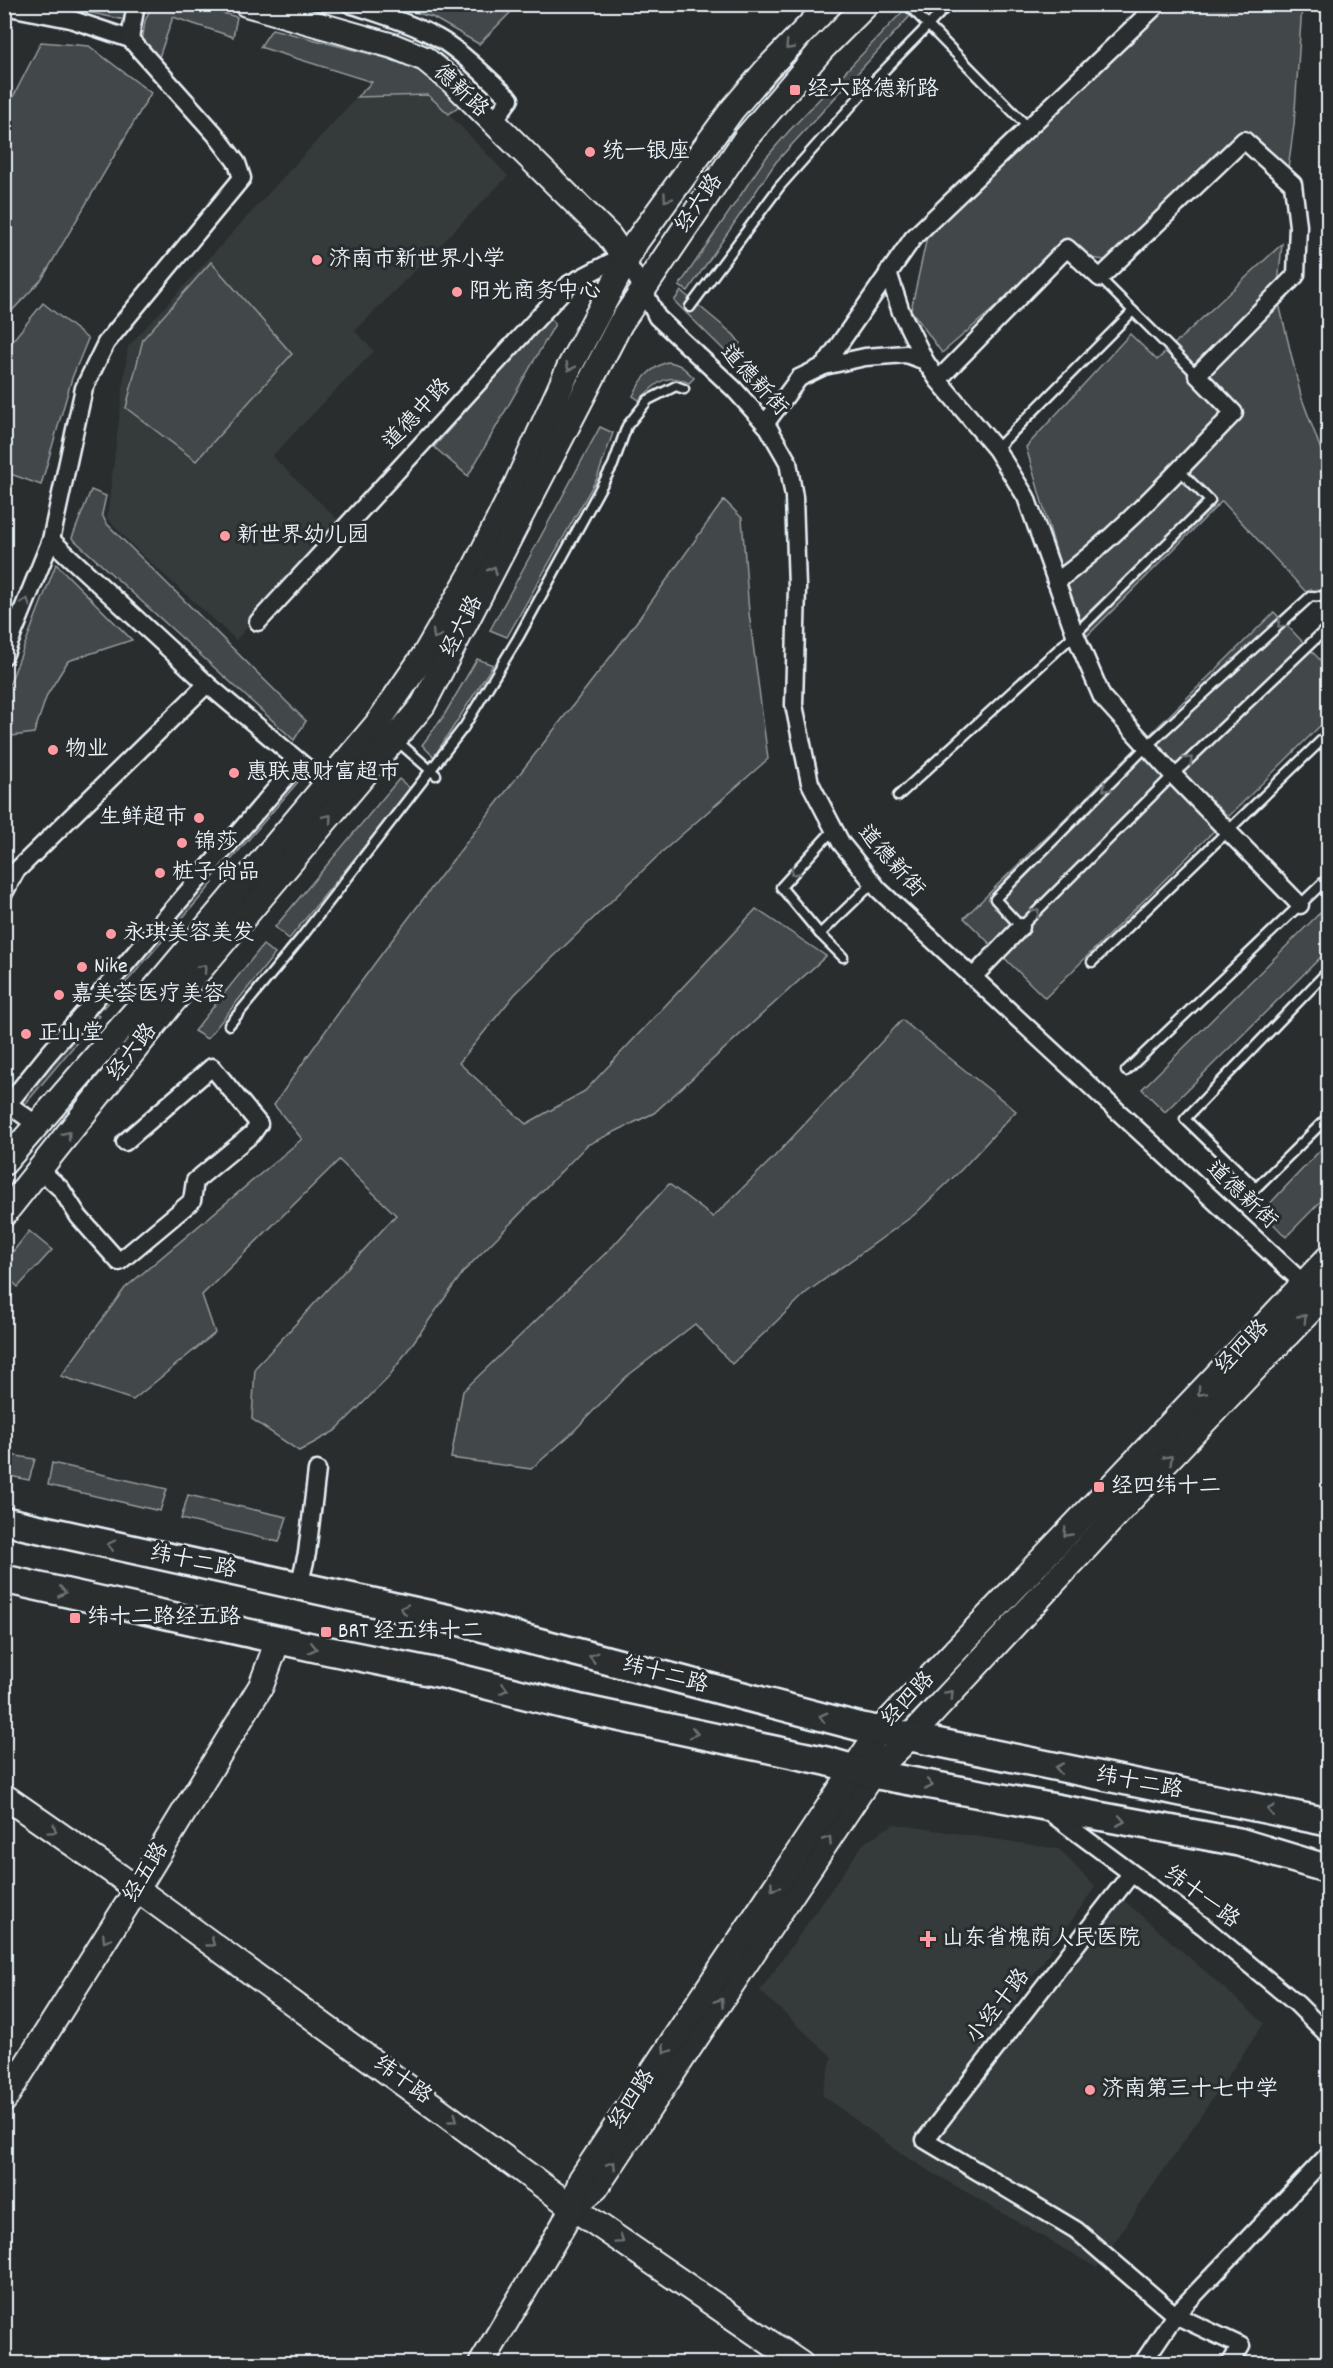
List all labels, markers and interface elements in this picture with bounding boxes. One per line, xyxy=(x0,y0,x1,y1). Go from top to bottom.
one-way arrow xyxy=(785,40,796,50)
street label: 德新路 xyxy=(425,58,495,126)
place label: 经六路德新路 xyxy=(807,75,939,106)
marker: 经六路德新路 xyxy=(788,83,802,97)
place label: 统一银座 xyxy=(602,137,690,168)
marker: 统一银座 xyxy=(583,145,597,159)
street label: 经六路 xyxy=(669,168,731,240)
one-way arrow xyxy=(663,191,674,202)
place label: 济南市新世界小学 xyxy=(329,245,505,276)
marker: 济南市新世界小学 xyxy=(310,253,324,267)
place label: 阳光商务中心 xyxy=(469,277,601,308)
marker: 阳光商务中心 xyxy=(450,285,464,299)
street label: 道德新街 xyxy=(712,338,794,424)
one-way arrow xyxy=(565,360,577,371)
street label: 道德中路 xyxy=(377,372,459,458)
place label: 新世界幼儿园 xyxy=(237,521,369,552)
marker: 新世界幼儿园 xyxy=(218,529,232,543)
one-way arrow xyxy=(486,565,497,576)
street label: 经六路 xyxy=(434,591,492,663)
one-way arrow xyxy=(19,597,31,608)
one-way arrow xyxy=(1277,617,1287,628)
one-way arrow xyxy=(432,629,443,639)
place label: 物业 xyxy=(65,735,109,766)
marker: 物业 xyxy=(46,743,60,757)
one-way arrow xyxy=(1182,756,1192,767)
place label: 惠联惠财富超市 xyxy=(246,758,400,789)
marker: 惠联惠财富超市 xyxy=(227,766,241,780)
one-way arrow xyxy=(1102,780,1113,791)
place label: 生鲜超市 xyxy=(99,803,187,834)
marker: 生鲜超市 xyxy=(192,811,206,825)
one-way arrow xyxy=(321,814,332,825)
street label: 道德新街 xyxy=(849,819,931,905)
place label: 锦莎 xyxy=(194,828,238,859)
marker: 锦莎 xyxy=(175,836,189,850)
place label: 桩子尚品 xyxy=(172,858,260,889)
marker: 桩子尚品 xyxy=(153,866,167,880)
one-way arrow xyxy=(790,866,801,876)
one-way arrow xyxy=(1028,909,1039,920)
place label: 永琪美容美发 xyxy=(123,919,255,950)
marker: 永琪美容美发 xyxy=(104,927,118,941)
place label: Nike xyxy=(94,952,128,983)
marker: Nike xyxy=(75,960,89,974)
one-way arrow xyxy=(196,964,207,975)
place label: 嘉美荟医疗美容 xyxy=(71,980,225,1011)
marker: 嘉美荟医疗美容 xyxy=(52,988,66,1002)
street label: 经六路 xyxy=(100,1017,166,1089)
place label: 正山堂 xyxy=(38,1019,104,1050)
marker: 正山堂 xyxy=(19,1027,33,1041)
one-way arrow xyxy=(60,1131,71,1142)
street label: 道德新街 xyxy=(1198,1155,1284,1237)
street label: 经四路 xyxy=(1209,1313,1277,1383)
one-way arrow xyxy=(1296,1315,1307,1326)
one-way arrow xyxy=(1198,1384,1209,1395)
one-way arrow xyxy=(1161,1456,1172,1467)
place label: 经四纬十二 xyxy=(1111,1472,1221,1503)
marker: 经四纬十二 xyxy=(1092,1480,1106,1494)
one-way arrow xyxy=(1064,1526,1075,1537)
one-way arrow xyxy=(107,1539,117,1552)
street label: 纬十二路 xyxy=(147,1539,239,1587)
one-way arrow xyxy=(56,1584,66,1597)
place label: 纬十二路经五路 xyxy=(87,1603,241,1634)
one-way arrow xyxy=(400,1603,410,1616)
marker: 纬十二路经五路 xyxy=(68,1611,82,1625)
place label: BRT 经五纬十二 xyxy=(338,1617,483,1648)
marker: BRT 经五纬十二 xyxy=(319,1625,333,1639)
one-way arrow xyxy=(308,1640,318,1653)
street label: 纬十二路 xyxy=(618,1650,712,1702)
one-way arrow xyxy=(589,1652,599,1664)
street label: 经四路 xyxy=(875,1665,943,1735)
one-way arrow xyxy=(499,1682,509,1695)
one-way arrow xyxy=(943,1690,954,1701)
one-way arrow xyxy=(818,1712,828,1725)
one-way arrow xyxy=(689,1726,699,1739)
street label: 纬十二路 xyxy=(1093,1760,1185,1808)
one-way arrow xyxy=(1055,1762,1065,1775)
one-way arrow xyxy=(924,1778,934,1791)
one-way arrow xyxy=(1266,1804,1276,1817)
one-way arrow xyxy=(1116,1814,1126,1827)
one-way arrow xyxy=(46,1823,57,1834)
one-way arrow xyxy=(821,1836,832,1847)
street label: 经五路 xyxy=(117,1837,177,1909)
street label: 纬十一路 xyxy=(1157,1859,1245,1937)
one-way arrow xyxy=(770,1880,781,1891)
place label: 山东省槐荫人民医院 xyxy=(942,1924,1140,1955)
marker: 山东省槐荫人民医院 xyxy=(919,1930,937,1948)
one-way arrow xyxy=(102,1932,113,1943)
one-way arrow xyxy=(205,1936,216,1947)
street label: 小经十路 xyxy=(960,1963,1038,2051)
one-way arrow xyxy=(713,1998,724,2009)
one-way arrow xyxy=(663,2043,674,2054)
street label: 纬十路 xyxy=(366,2049,438,2113)
street label: 经四路 xyxy=(602,2064,664,2136)
place label: 济南第三十七中学 xyxy=(1102,2075,1278,2106)
marker: 济南第三十七中学 xyxy=(1083,2083,1097,2097)
one-way arrow xyxy=(447,2112,458,2123)
one-way arrow xyxy=(604,2160,615,2171)
one-way arrow xyxy=(614,2233,625,2244)

